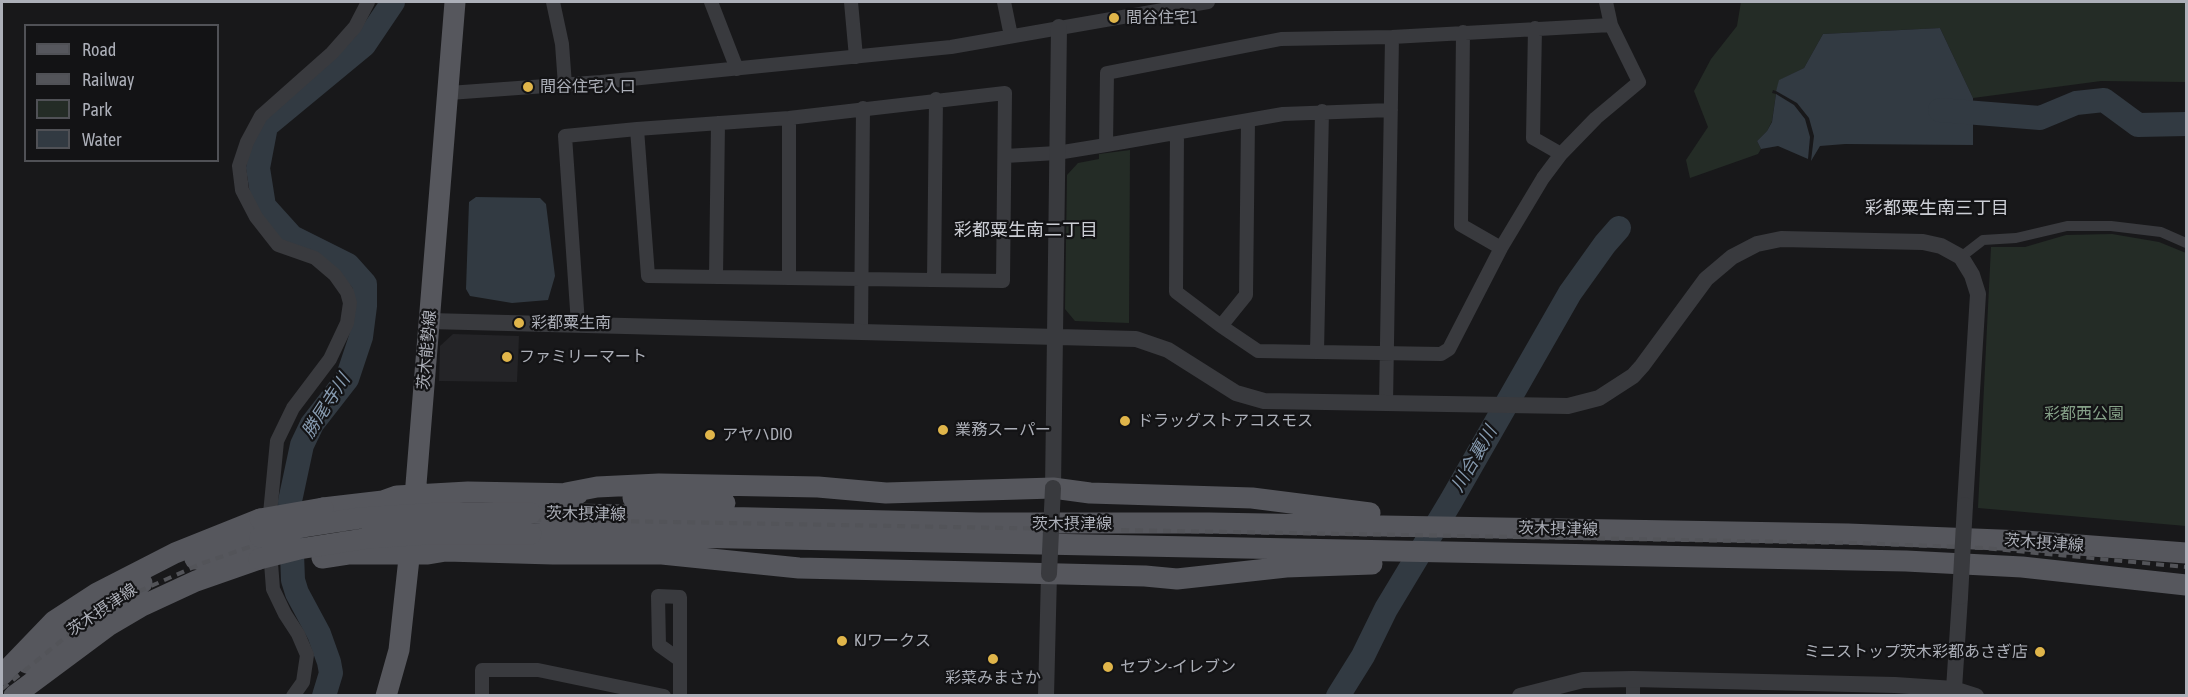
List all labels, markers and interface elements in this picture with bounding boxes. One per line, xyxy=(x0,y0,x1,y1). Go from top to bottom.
place label: 間谷住宅1 xyxy=(1126,8,1198,28)
marker: 間谷住宅1 xyxy=(1107,11,1121,25)
legend xyxy=(24,24,219,162)
text: Road xyxy=(82,39,116,60)
text: Railway xyxy=(82,69,134,90)
place label: 間谷住宅入口 xyxy=(540,77,636,97)
marker: 間谷住宅入口 xyxy=(521,80,535,94)
text: Park xyxy=(82,99,112,120)
text: Water xyxy=(82,129,121,150)
district label: 彩都粟生南三丁目 xyxy=(1865,197,2009,219)
district label: 彩都粟生南二丁目 xyxy=(954,219,1098,241)
street label: 茨木能勢線 xyxy=(414,309,440,391)
place label: 彩都粟生南 xyxy=(531,313,611,333)
marker: 彩都粟生南 xyxy=(512,316,526,330)
place label: ファミリーマート xyxy=(519,347,647,367)
marker: ファミリーマート xyxy=(500,350,514,364)
water label: 勝尾寺川 xyxy=(297,370,355,442)
park label: 彩都西公園 xyxy=(2044,404,2124,424)
place label: ドラッグストアコスモス xyxy=(1137,411,1313,431)
marker: ドラッグストアコスモス xyxy=(1118,414,1132,428)
place label: 業務スーパー xyxy=(955,420,1051,440)
water label: 川合裏川 xyxy=(1447,422,1501,496)
marker: 業務スーパー xyxy=(936,423,950,437)
place label: アヤハDIO xyxy=(722,425,792,445)
marker: アヤハDIO xyxy=(703,428,717,442)
street label: 茨木摂津線 xyxy=(546,504,626,524)
street label: 茨木摂津線 xyxy=(1032,514,1112,534)
street label: 茨木摂津線 xyxy=(1518,519,1598,539)
street label: 茨木摂津線 xyxy=(2003,531,2085,555)
street label: 茨木摂津線 xyxy=(63,580,141,640)
place label: KJワークス xyxy=(854,631,931,651)
marker: KJワークス xyxy=(835,634,849,648)
place label: ミニストップ茨木彩都あさぎ店 xyxy=(1804,642,2028,662)
marker: ミニストップ茨木彩都あさぎ店 xyxy=(2033,645,2047,659)
marker: 彩菜みまさか xyxy=(986,652,1000,666)
place label: セブン-イレブン xyxy=(1120,657,1236,677)
marker: セブン-イレブン xyxy=(1101,660,1115,674)
place label: 彩菜みまさか xyxy=(945,668,1041,688)

